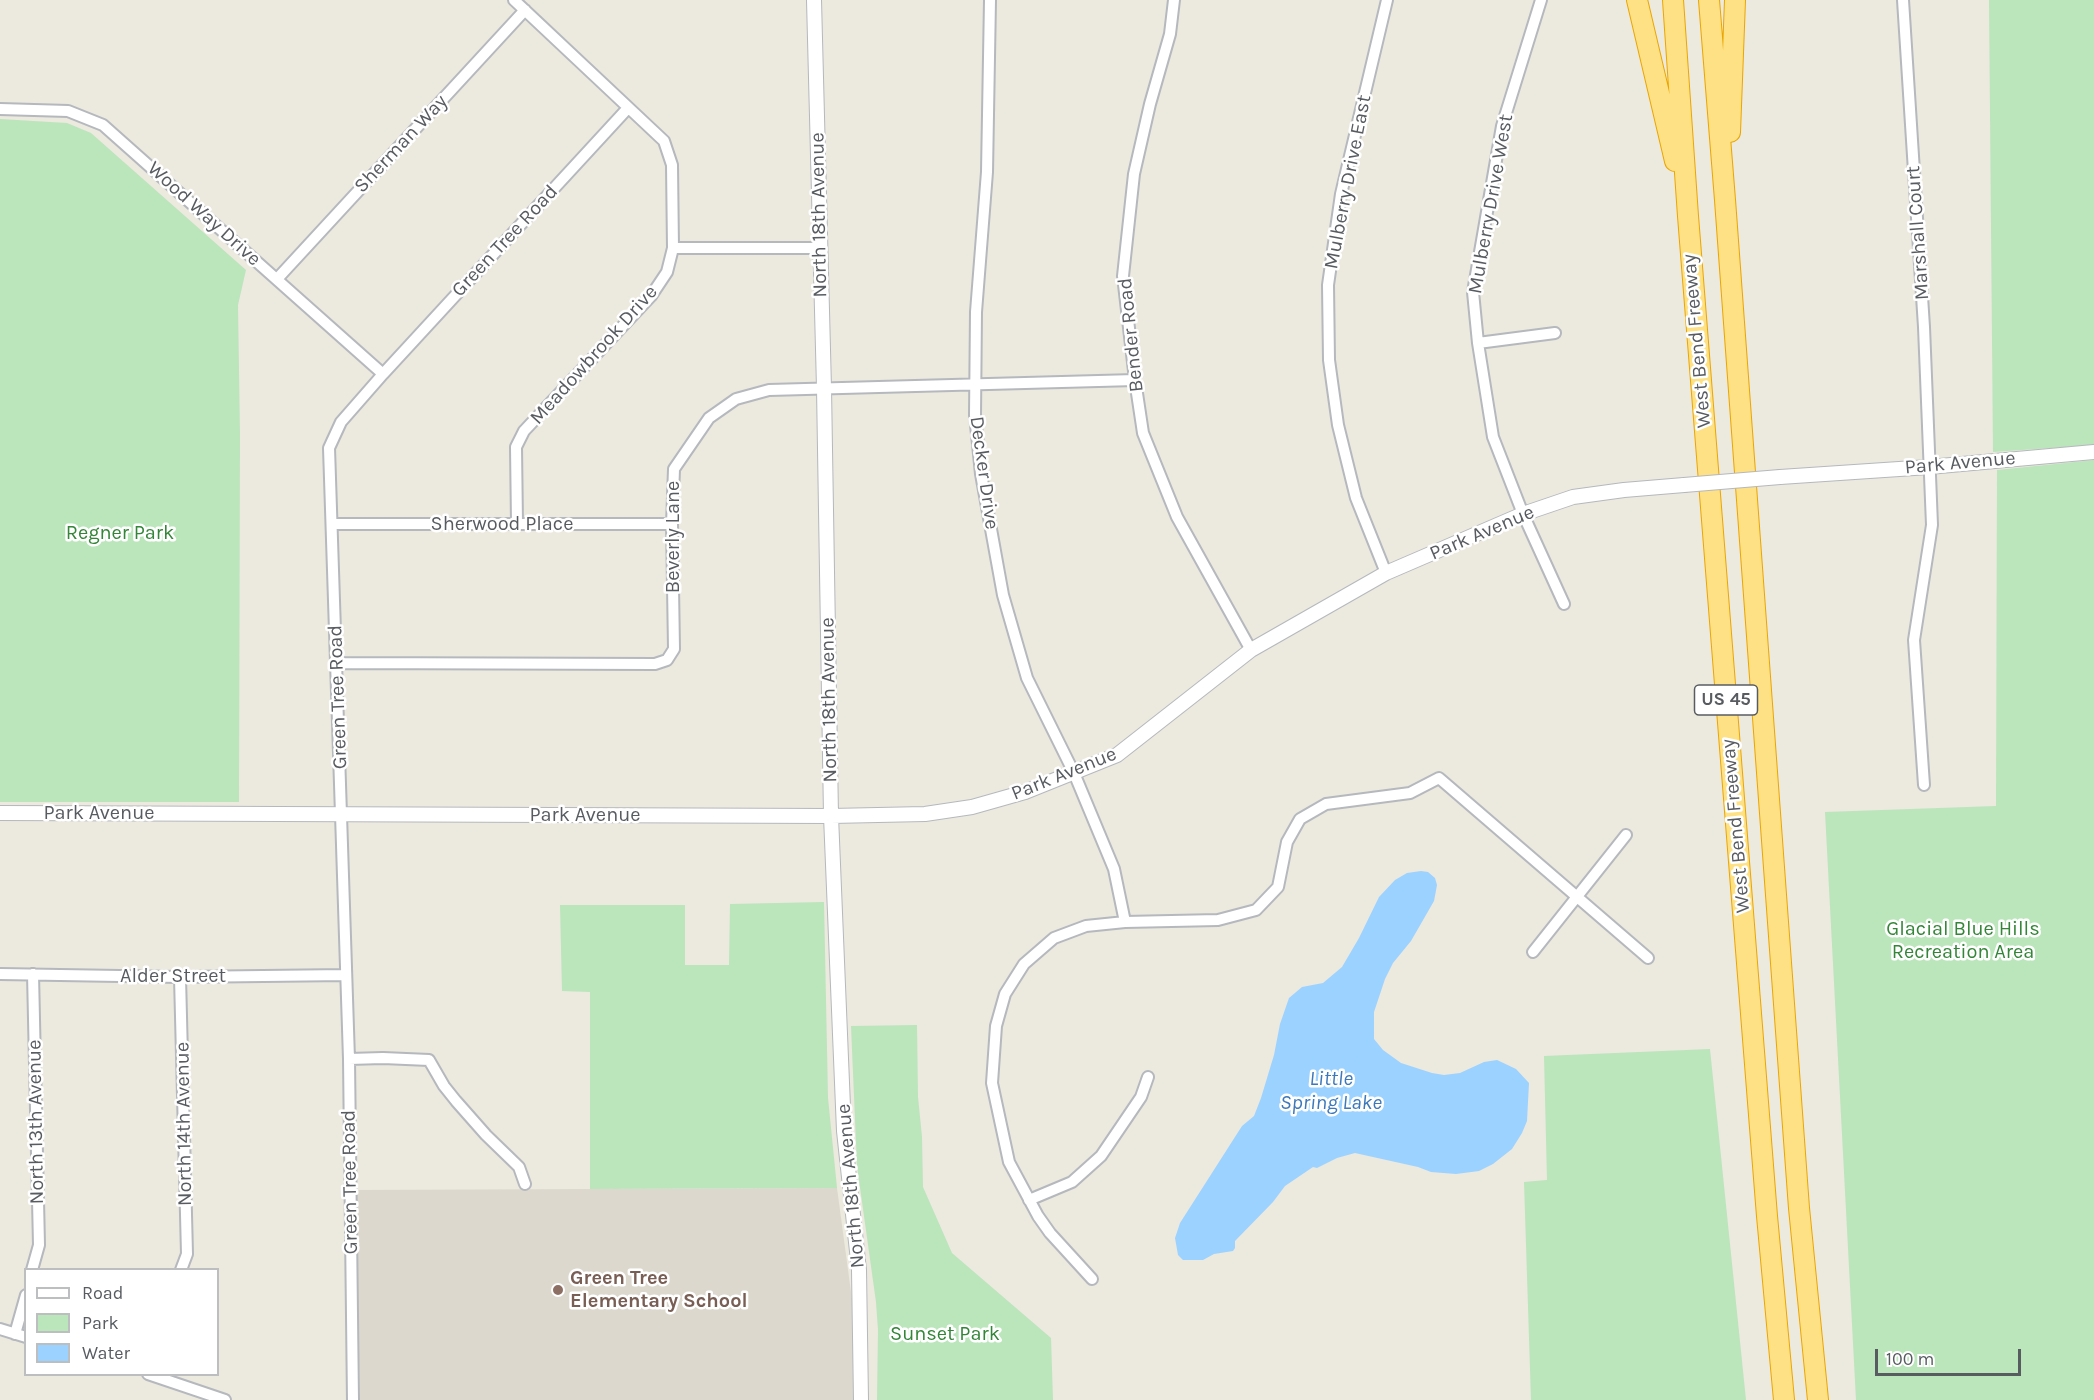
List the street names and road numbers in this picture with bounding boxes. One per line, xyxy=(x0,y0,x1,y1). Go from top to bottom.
street label: Sherman Way xyxy=(349,90,453,198)
street label: Mulberry Drive East xyxy=(1319,93,1377,271)
street label: Mulberry Drive West xyxy=(1463,112,1519,296)
street label: North 18th Avenue xyxy=(806,132,832,298)
street label: Wood Way Drive xyxy=(142,157,266,271)
street label: Marshall Court xyxy=(1901,165,1935,301)
street label: Green Tree Road xyxy=(447,180,563,302)
street label: West Bend Freeway xyxy=(1677,253,1717,429)
street label: Bender Road xyxy=(1113,277,1149,393)
street label: Meadowbrook Drive xyxy=(525,280,663,430)
street label: Decker Drive xyxy=(964,415,1004,531)
street label: Park Avenue xyxy=(1904,446,2016,480)
street label: Beverly Lane xyxy=(661,481,685,593)
street label: Park Avenue xyxy=(1426,500,1538,566)
street label: Sherwood Place xyxy=(431,512,573,536)
street label: North 18th Avenue xyxy=(816,617,842,783)
street label: Green Tree Road xyxy=(323,624,353,770)
road number: US 45 xyxy=(1694,685,1758,715)
street label: West Bend Freeway xyxy=(1716,738,1756,914)
street label: Park Avenue xyxy=(1008,742,1120,806)
street label: Park Avenue xyxy=(43,801,155,825)
street label: Park Avenue xyxy=(529,803,641,827)
street label: Alder Street xyxy=(120,964,226,988)
street label: North 13th Avenue xyxy=(23,1039,49,1205)
street label: North 14th Avenue xyxy=(171,1042,197,1206)
street label: North 18th Avenue xyxy=(832,1103,870,1269)
street label: Green Tree Road xyxy=(337,1110,363,1254)

